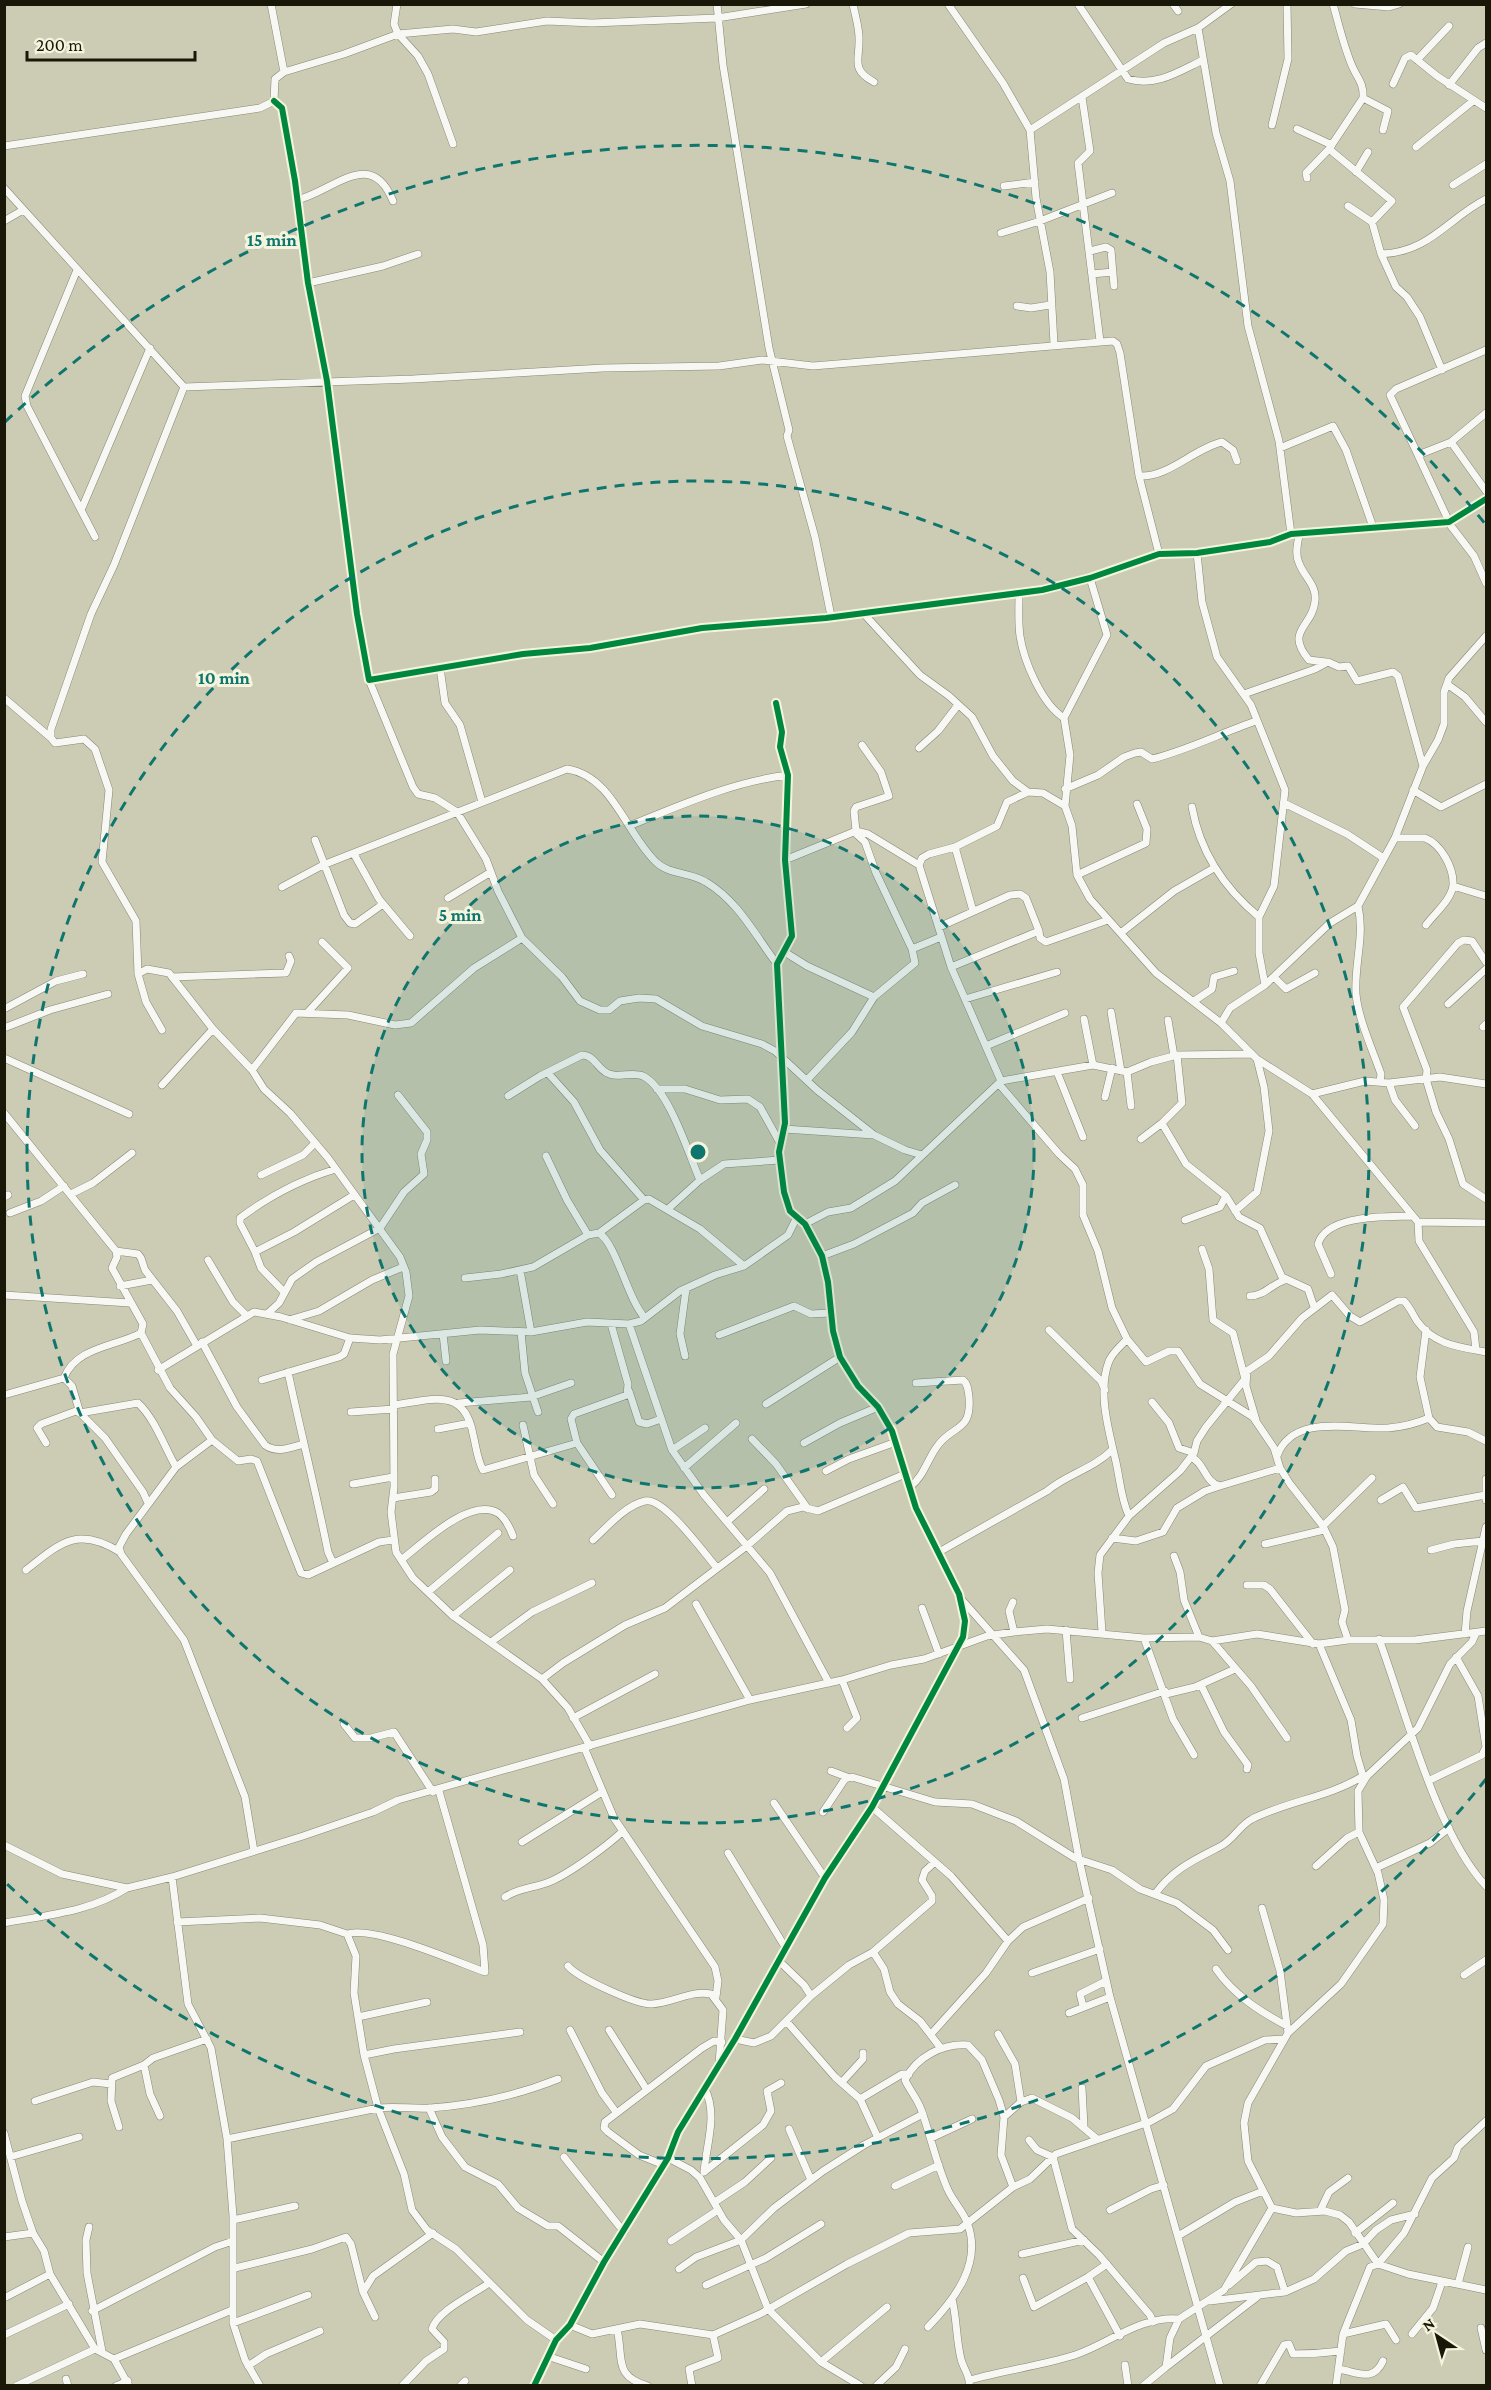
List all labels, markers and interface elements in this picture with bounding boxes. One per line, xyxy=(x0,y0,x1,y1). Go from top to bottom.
scale bar xyxy=(27,24,195,62)
text: 200 m xyxy=(36,35,83,55)
text: 15 min xyxy=(247,230,298,250)
text: 10 min xyxy=(198,668,251,688)
text: 5 min xyxy=(438,905,482,925)
centre of rings xyxy=(688,1142,708,1162)
north arrow xyxy=(1407,2306,1467,2366)
text: N xyxy=(1419,2314,1438,2334)

